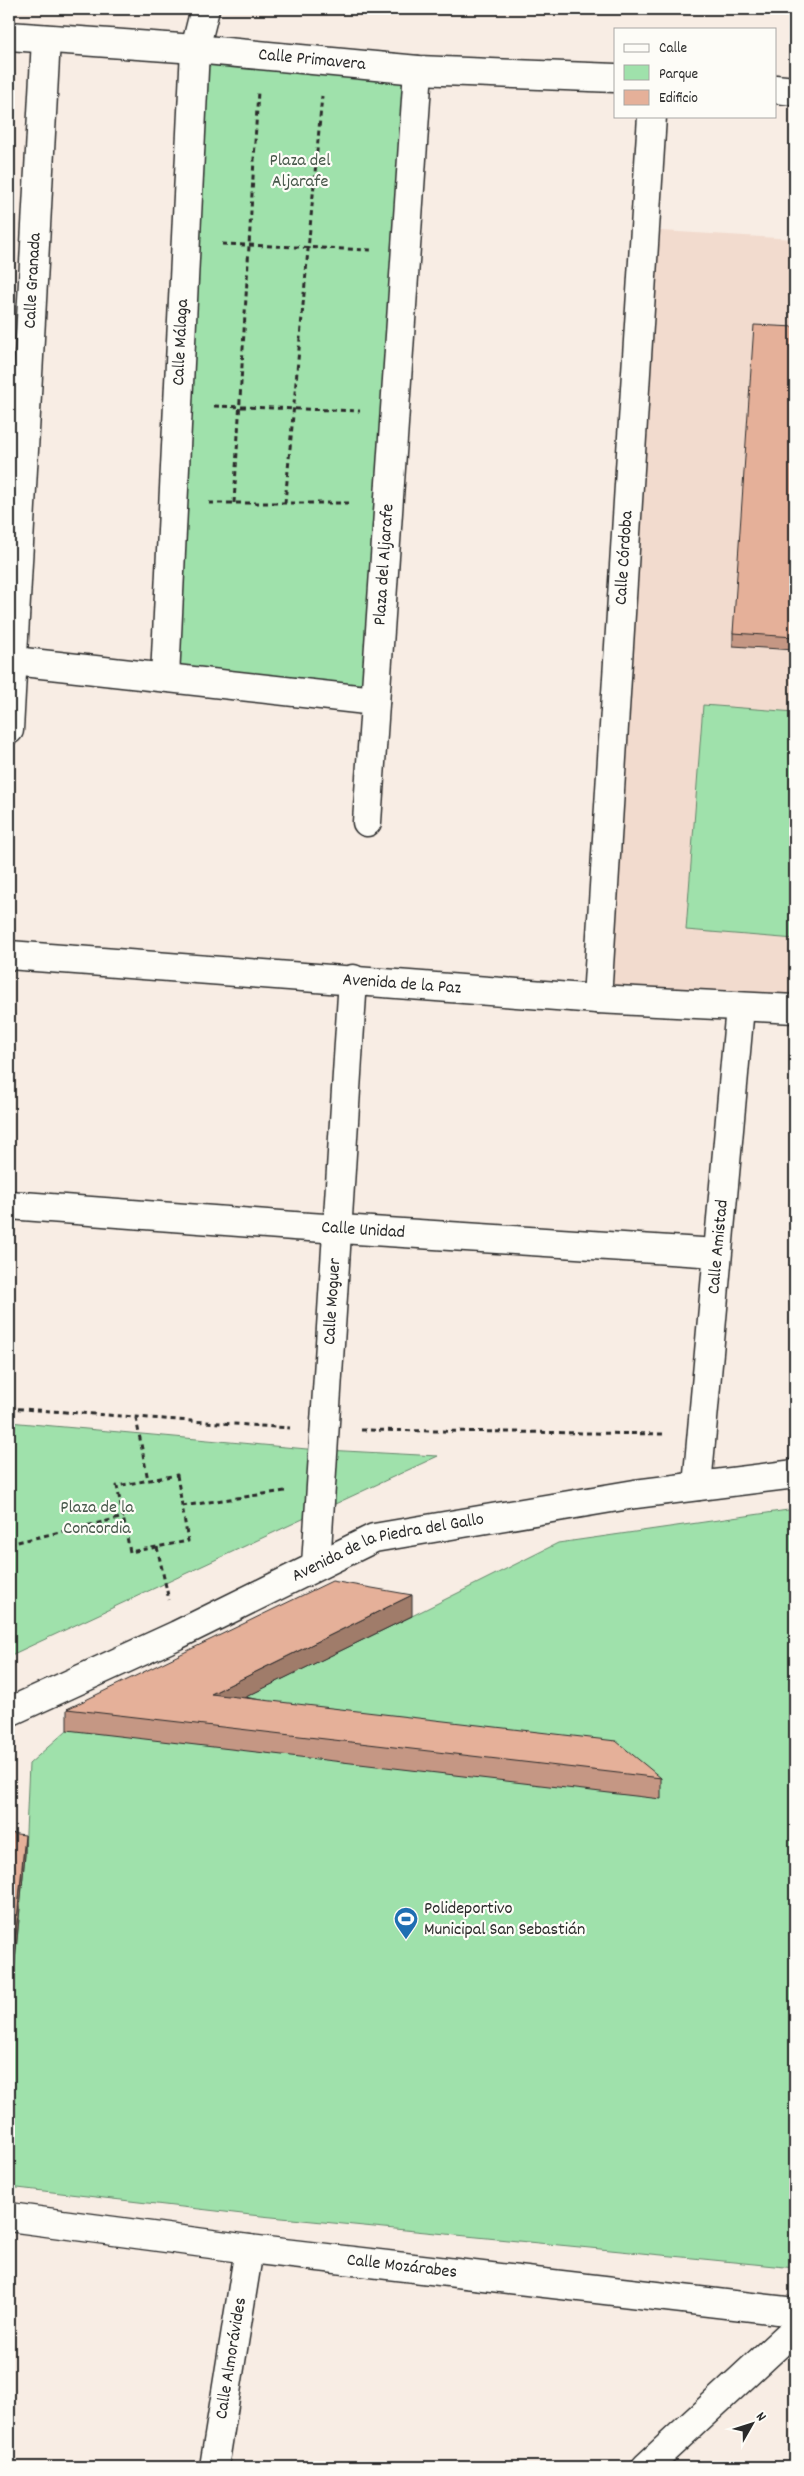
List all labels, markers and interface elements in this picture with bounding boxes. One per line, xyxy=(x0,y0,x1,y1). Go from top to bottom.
legend xyxy=(614,28,776,118)
text: Calle xyxy=(659,38,688,60)
street label: Calle Primavera xyxy=(257,43,367,78)
text: Parque xyxy=(659,64,699,86)
text: Edificio xyxy=(659,88,698,110)
park label: Plaza del Aljarafe xyxy=(270,149,331,195)
street label: Calle Granada xyxy=(18,232,48,329)
street label: Calle Málaga xyxy=(166,298,196,386)
street label: Plaza del Aljarafe xyxy=(368,503,401,626)
street label: Calle Córdoba xyxy=(609,509,640,606)
street label: Avenida de la Paz xyxy=(342,968,462,1001)
street label: Calle Amistad xyxy=(702,1199,735,1295)
street label: Calle Unidad xyxy=(321,1215,406,1246)
street label: Calle Moguer xyxy=(317,1257,348,1346)
park label: Plaza de la Concordia xyxy=(60,1496,134,1542)
street label: Avenida de la Piedra del Gallo xyxy=(288,1507,486,1589)
place label: Polideportivo Municipal San Sebastián xyxy=(424,1897,585,1943)
sports icon: Polideportivo Municipal San Sebastián xyxy=(393,1906,419,1940)
street label: Calle Mozárabes xyxy=(345,2248,458,2285)
street label: Calle Almorávides xyxy=(209,2296,254,2421)
north arrow xyxy=(726,2398,776,2448)
text: N xyxy=(751,2408,771,2426)

